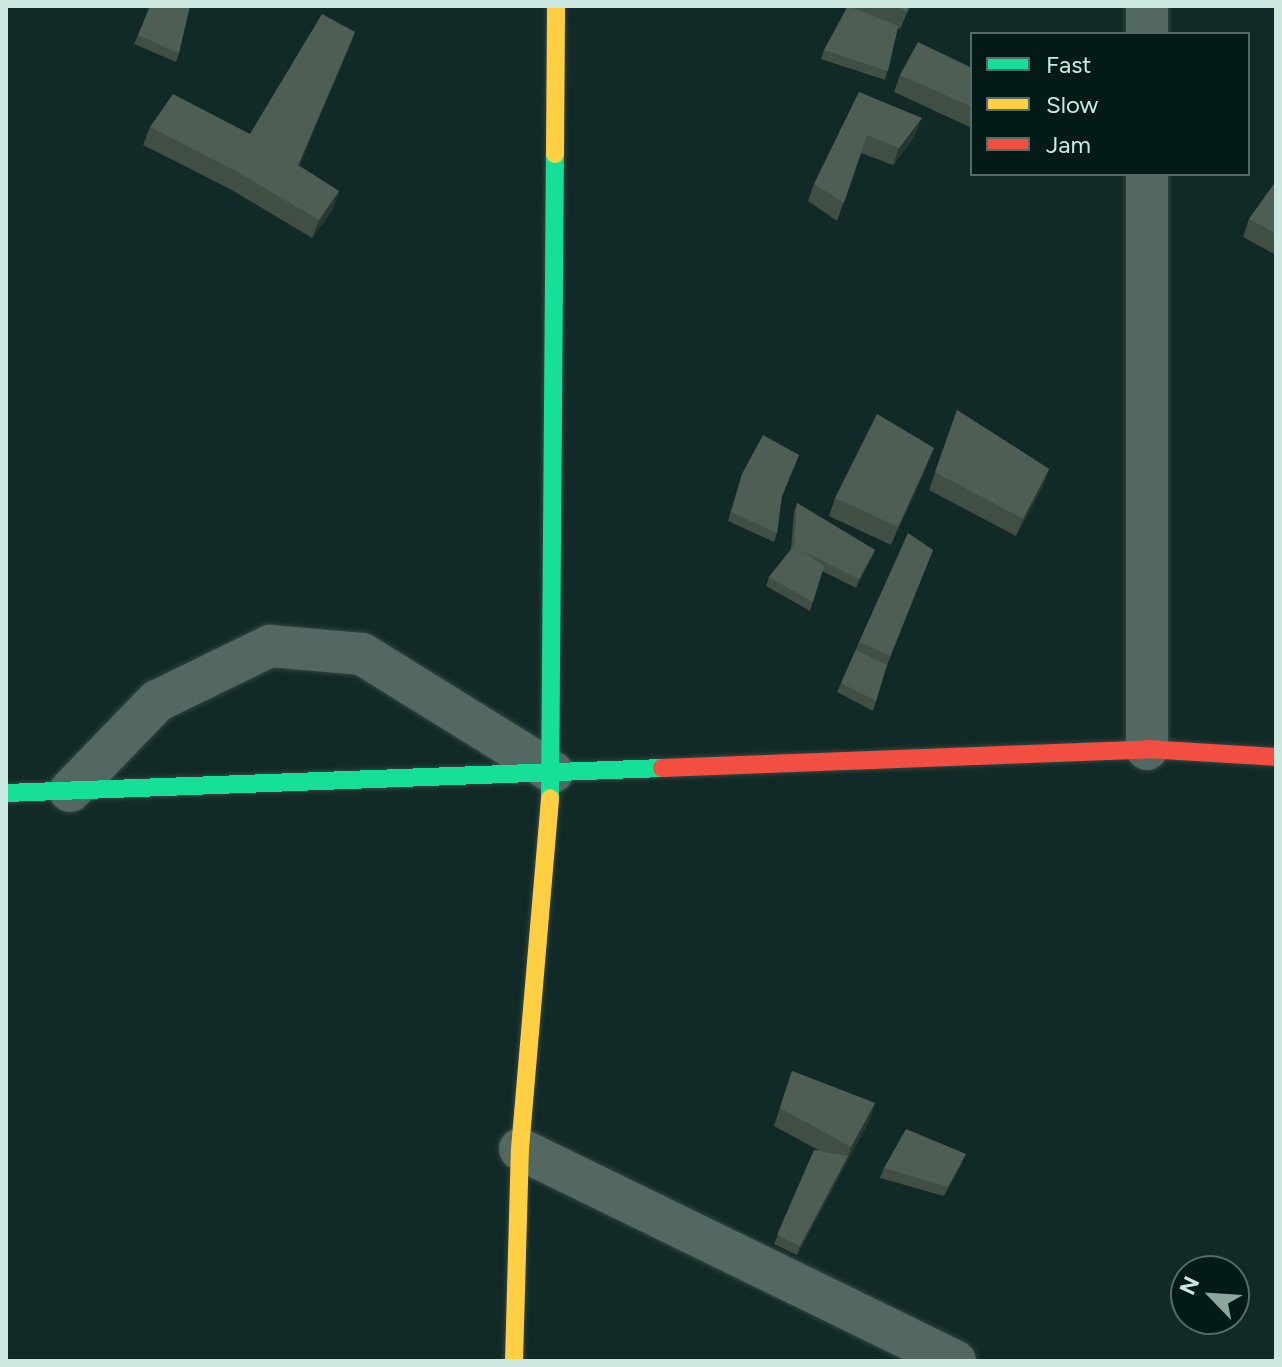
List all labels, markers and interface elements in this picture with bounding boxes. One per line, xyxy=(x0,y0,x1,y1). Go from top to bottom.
legend xyxy=(970,32,1250,176)
text: Fast xyxy=(1046,50,1091,79)
text: Slow xyxy=(1046,90,1098,119)
text: Jam xyxy=(1046,130,1091,159)
north arrow xyxy=(1170,1255,1250,1335)
text: N xyxy=(1174,1272,1205,1299)

